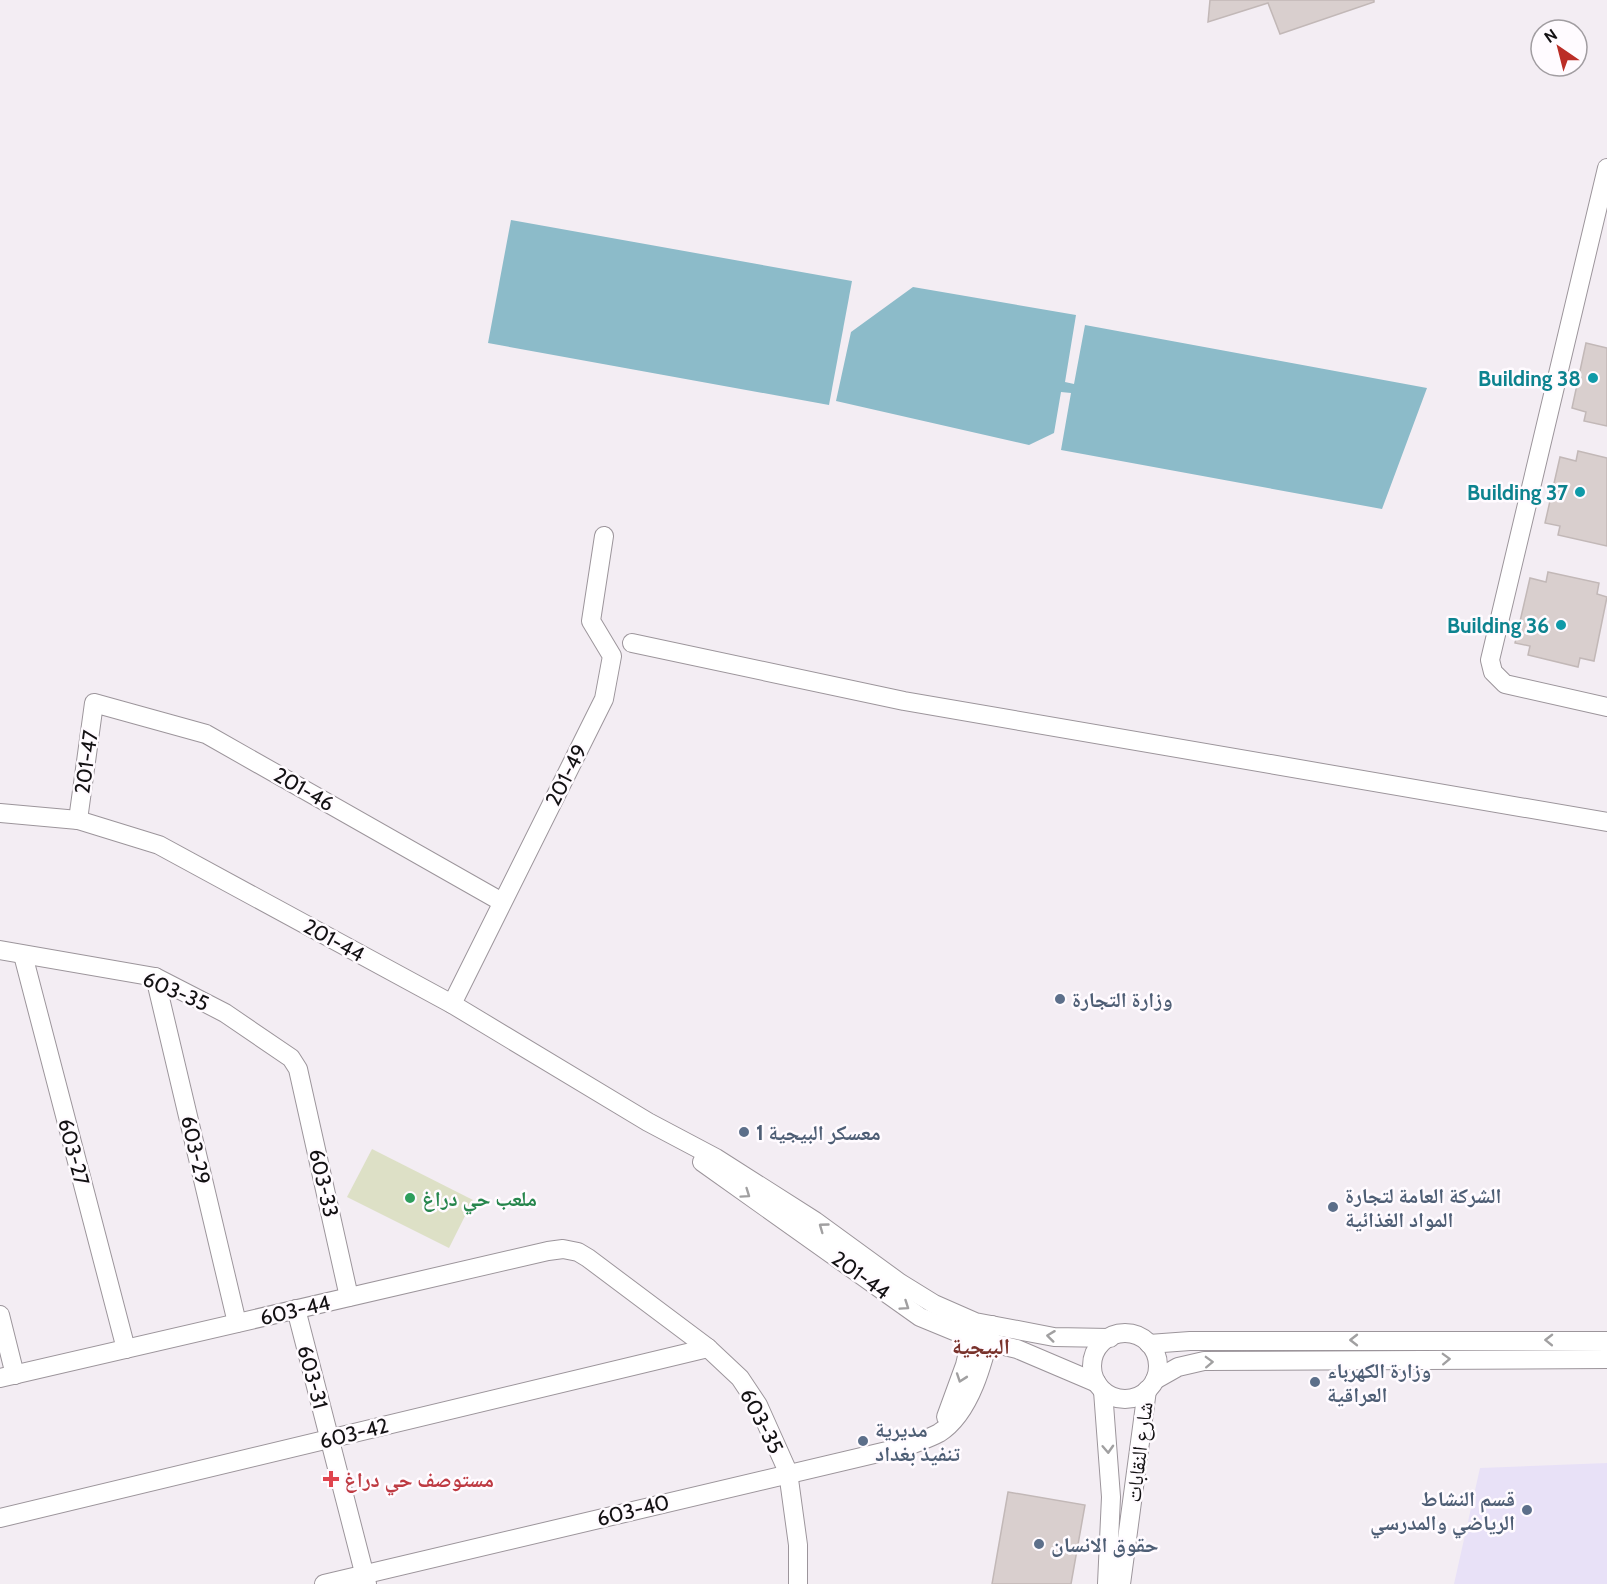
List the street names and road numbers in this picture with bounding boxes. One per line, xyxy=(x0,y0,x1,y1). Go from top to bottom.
street label: 201-47 xyxy=(69,728,103,795)
street label: 201-49 xyxy=(540,740,592,810)
street label: 201-46 xyxy=(269,762,339,816)
street label: 201-44 xyxy=(299,913,369,967)
street label: 603-35 xyxy=(139,966,213,1016)
street label: 603-29 xyxy=(176,1113,216,1187)
street label: 603-27 xyxy=(53,1116,95,1189)
street label: 603-33 xyxy=(304,1146,344,1220)
street label: 201-44 xyxy=(827,1246,895,1304)
street label: 603-44 xyxy=(258,1290,332,1330)
street label: 603-31 xyxy=(293,1342,333,1412)
street label: 603-35 xyxy=(735,1384,789,1458)
street label: شارع النقابات xyxy=(1120,1400,1159,1504)
street label: 603-42 xyxy=(317,1412,391,1454)
street label: 603-40 xyxy=(594,1489,672,1531)

